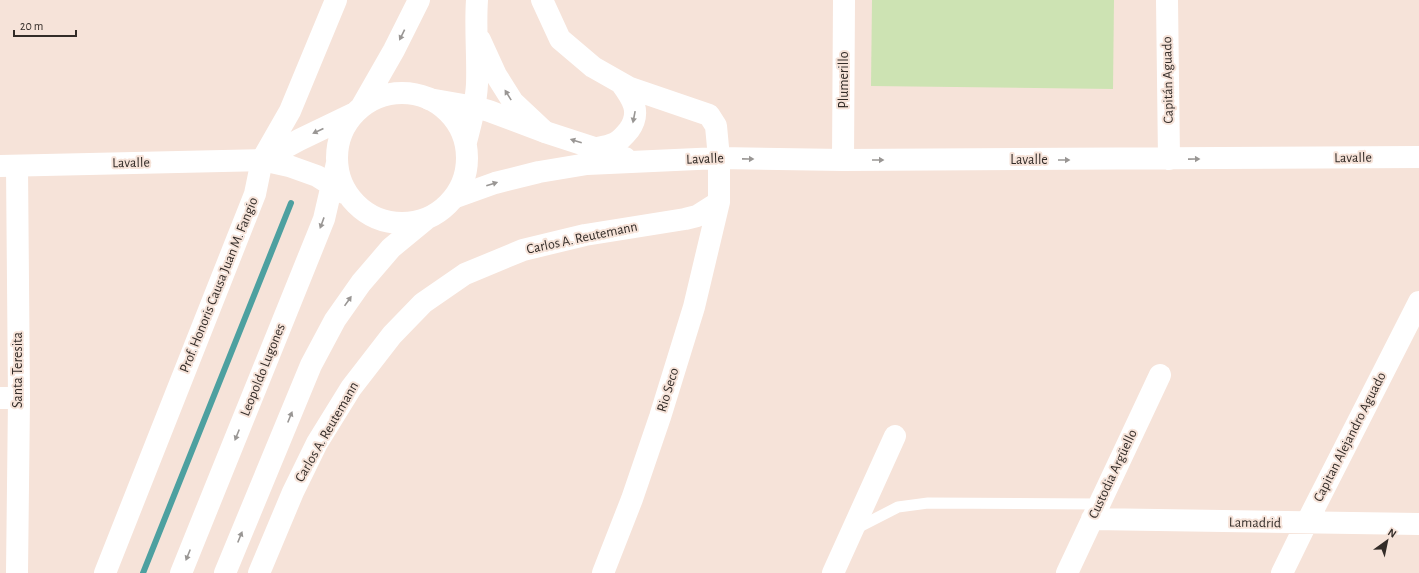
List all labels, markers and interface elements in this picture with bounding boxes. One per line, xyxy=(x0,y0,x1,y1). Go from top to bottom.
scale bar xyxy=(14,12,76,38)
text: 20 m xyxy=(20,20,43,32)
one-way arrow xyxy=(399,29,405,41)
street label: Capitán Aguado xyxy=(1160,36,1176,124)
street label: Plumerillo xyxy=(837,51,851,109)
one-way arrow xyxy=(504,90,512,100)
one-way arrow xyxy=(631,111,637,123)
one-way arrow xyxy=(312,128,324,134)
one-way arrow xyxy=(570,138,582,144)
street label: Lavalle xyxy=(686,151,724,167)
street label: Lavalle xyxy=(1334,151,1372,165)
street label: Lavalle xyxy=(1010,153,1048,167)
street label: Lavalle xyxy=(112,156,150,170)
one-way arrow xyxy=(742,156,755,162)
one-way arrow xyxy=(1188,156,1201,162)
one-way arrow xyxy=(872,157,885,163)
one-way arrow xyxy=(1058,157,1071,163)
one-way arrow xyxy=(487,181,499,187)
street label: Prof. Honoris Causa Juan M. Fangio xyxy=(177,195,261,375)
one-way arrow xyxy=(319,218,325,230)
street label: Carlos A. Reutemann xyxy=(525,219,639,257)
one-way arrow xyxy=(344,296,352,306)
street label: Leopoldo Lugones xyxy=(238,322,288,418)
street label: Santa Teresita xyxy=(11,331,25,408)
street label: Rio Seco xyxy=(655,366,681,414)
street label: Capitan Alejandro Aguado xyxy=(1311,370,1389,504)
street label: Carlos A. Reutemann xyxy=(293,380,361,484)
one-way arrow xyxy=(287,411,293,422)
street label: Custodia Argüello xyxy=(1086,427,1140,521)
one-way arrow xyxy=(234,429,240,440)
street label: Lamadrid xyxy=(1229,516,1281,530)
north arrow xyxy=(1367,521,1407,561)
text: N xyxy=(1386,526,1398,540)
one-way arrow xyxy=(238,530,244,542)
one-way arrow xyxy=(185,550,191,562)

